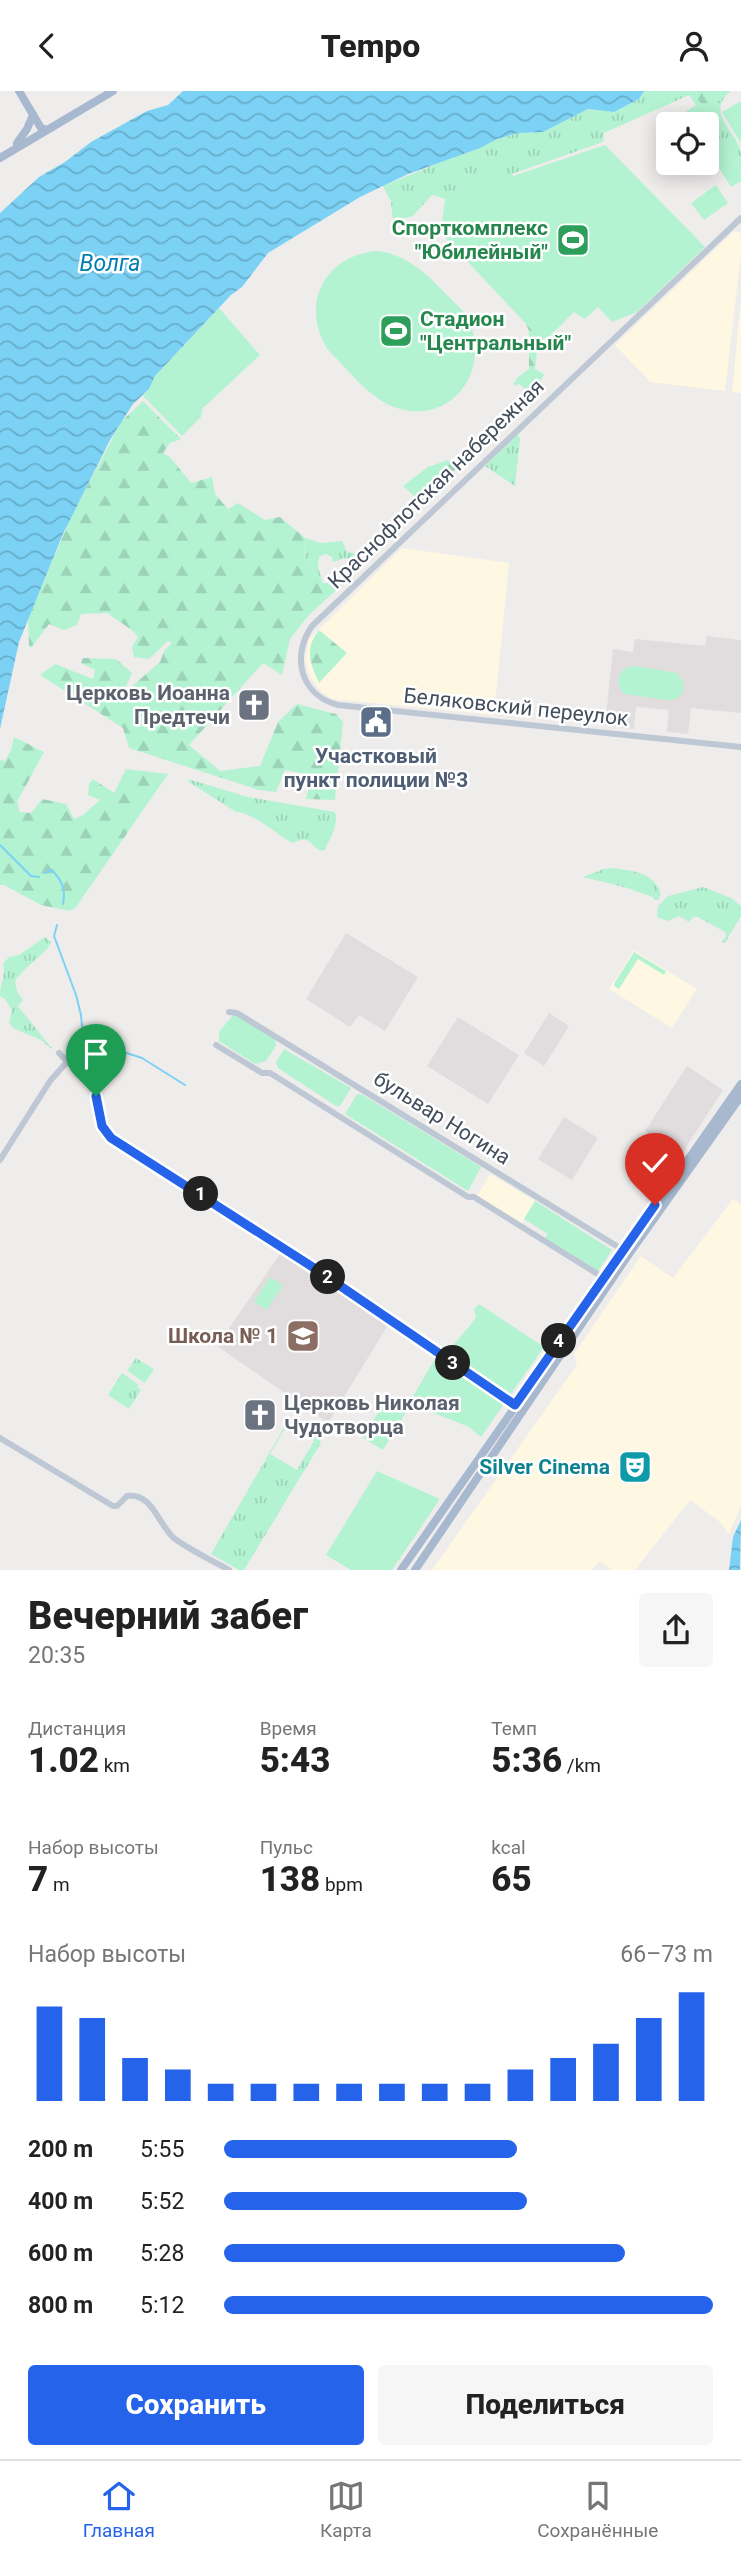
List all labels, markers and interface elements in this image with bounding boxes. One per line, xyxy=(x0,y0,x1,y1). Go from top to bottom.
icon: back xyxy=(28,27,66,65)
text: Tempo xyxy=(321,27,420,65)
icon: person xyxy=(675,27,713,65)
map controls xyxy=(656,112,719,175)
button: locate xyxy=(656,112,719,175)
place label: Спорткомплекс "Юбилейный" xyxy=(392,216,548,264)
sports icon: Спорткомплекс "Юбилейный" xyxy=(554,221,592,259)
water label: Волга xyxy=(80,250,140,277)
place label: Стадион "Центральный" xyxy=(420,307,571,355)
sports icon: Стадион "Центральный" xyxy=(377,312,415,350)
street label: Краснофлотская набережная xyxy=(323,374,549,594)
place label: Церковь Иоанна Предтечи xyxy=(66,681,230,729)
street label: Беляковский переулок xyxy=(402,683,630,731)
church icon: Церковь Иоанна Предтечи xyxy=(235,686,273,724)
public building icon: Участковый пункт полиции №3 xyxy=(357,703,395,741)
place label: Участковый пункт полиции №3 xyxy=(284,744,468,792)
pin xyxy=(66,1024,126,1096)
icon: arrive xyxy=(77,1035,115,1073)
street label: бульвар Ногина xyxy=(369,1066,515,1170)
pin xyxy=(625,1133,685,1205)
icon: check xyxy=(636,1144,674,1182)
pin: 1 xyxy=(184,1177,218,1211)
text: 1 xyxy=(195,1182,206,1205)
pin: 2 xyxy=(310,1259,346,1295)
text: 2 xyxy=(322,1265,333,1288)
school or university icon: Школа № 1 xyxy=(284,1317,322,1355)
pin: 4 xyxy=(542,1323,576,1359)
place label: Школа № 1 xyxy=(168,1324,278,1348)
text: 4 xyxy=(553,1329,564,1352)
pin: 3 xyxy=(435,1345,470,1381)
text: 3 xyxy=(447,1351,458,1374)
place label: Церковь Николая Чудотворца xyxy=(284,1391,460,1439)
church icon: Церковь Николая Чудотворца xyxy=(241,1396,279,1434)
theatre icon: Silver Cinema xyxy=(616,1448,654,1486)
place label: Silver Cinema xyxy=(479,1455,610,1479)
button: share xyxy=(639,1593,713,1667)
text: Вечерний забег xyxy=(28,1594,308,1638)
text: 20:35 xyxy=(28,1642,85,1669)
text: Дистанция xyxy=(28,1717,126,1740)
text: Время xyxy=(260,1717,317,1740)
text: Темп xyxy=(491,1717,537,1740)
text: 1.02 xyxy=(28,1740,99,1781)
text: 5:43 xyxy=(260,1740,330,1781)
text: 5:36 xyxy=(491,1740,562,1781)
text: km xyxy=(99,1754,130,1777)
text: /km xyxy=(562,1754,601,1777)
text: Набор высоты xyxy=(28,1836,159,1859)
text: Пульс xyxy=(260,1836,313,1859)
text: kcal xyxy=(491,1836,526,1859)
text: 7 xyxy=(28,1859,48,1900)
text: 138 xyxy=(260,1859,320,1900)
text: 65 xyxy=(491,1859,532,1900)
text: m xyxy=(48,1873,70,1896)
text: bpm xyxy=(320,1873,363,1896)
text: Набор высоты xyxy=(28,1941,186,1968)
text: 66–73 m xyxy=(620,1941,713,1968)
text: 200 m xyxy=(28,2136,93,2163)
text: 5:55 xyxy=(140,2136,184,2163)
text: 400 m xyxy=(28,2188,93,2215)
text: 5:52 xyxy=(140,2188,184,2215)
text: 600 m xyxy=(28,2240,93,2267)
text: 5:28 xyxy=(140,2240,184,2267)
text: 800 m xyxy=(28,2292,93,2319)
text: 5:12 xyxy=(140,2292,184,2319)
button: Сохранить xyxy=(28,2365,364,2445)
button: Поделиться xyxy=(378,2365,713,2445)
tab: Главная xyxy=(83,2477,155,2542)
tab: Карта xyxy=(320,2477,372,2542)
tab: Сохранённые xyxy=(537,2477,658,2542)

